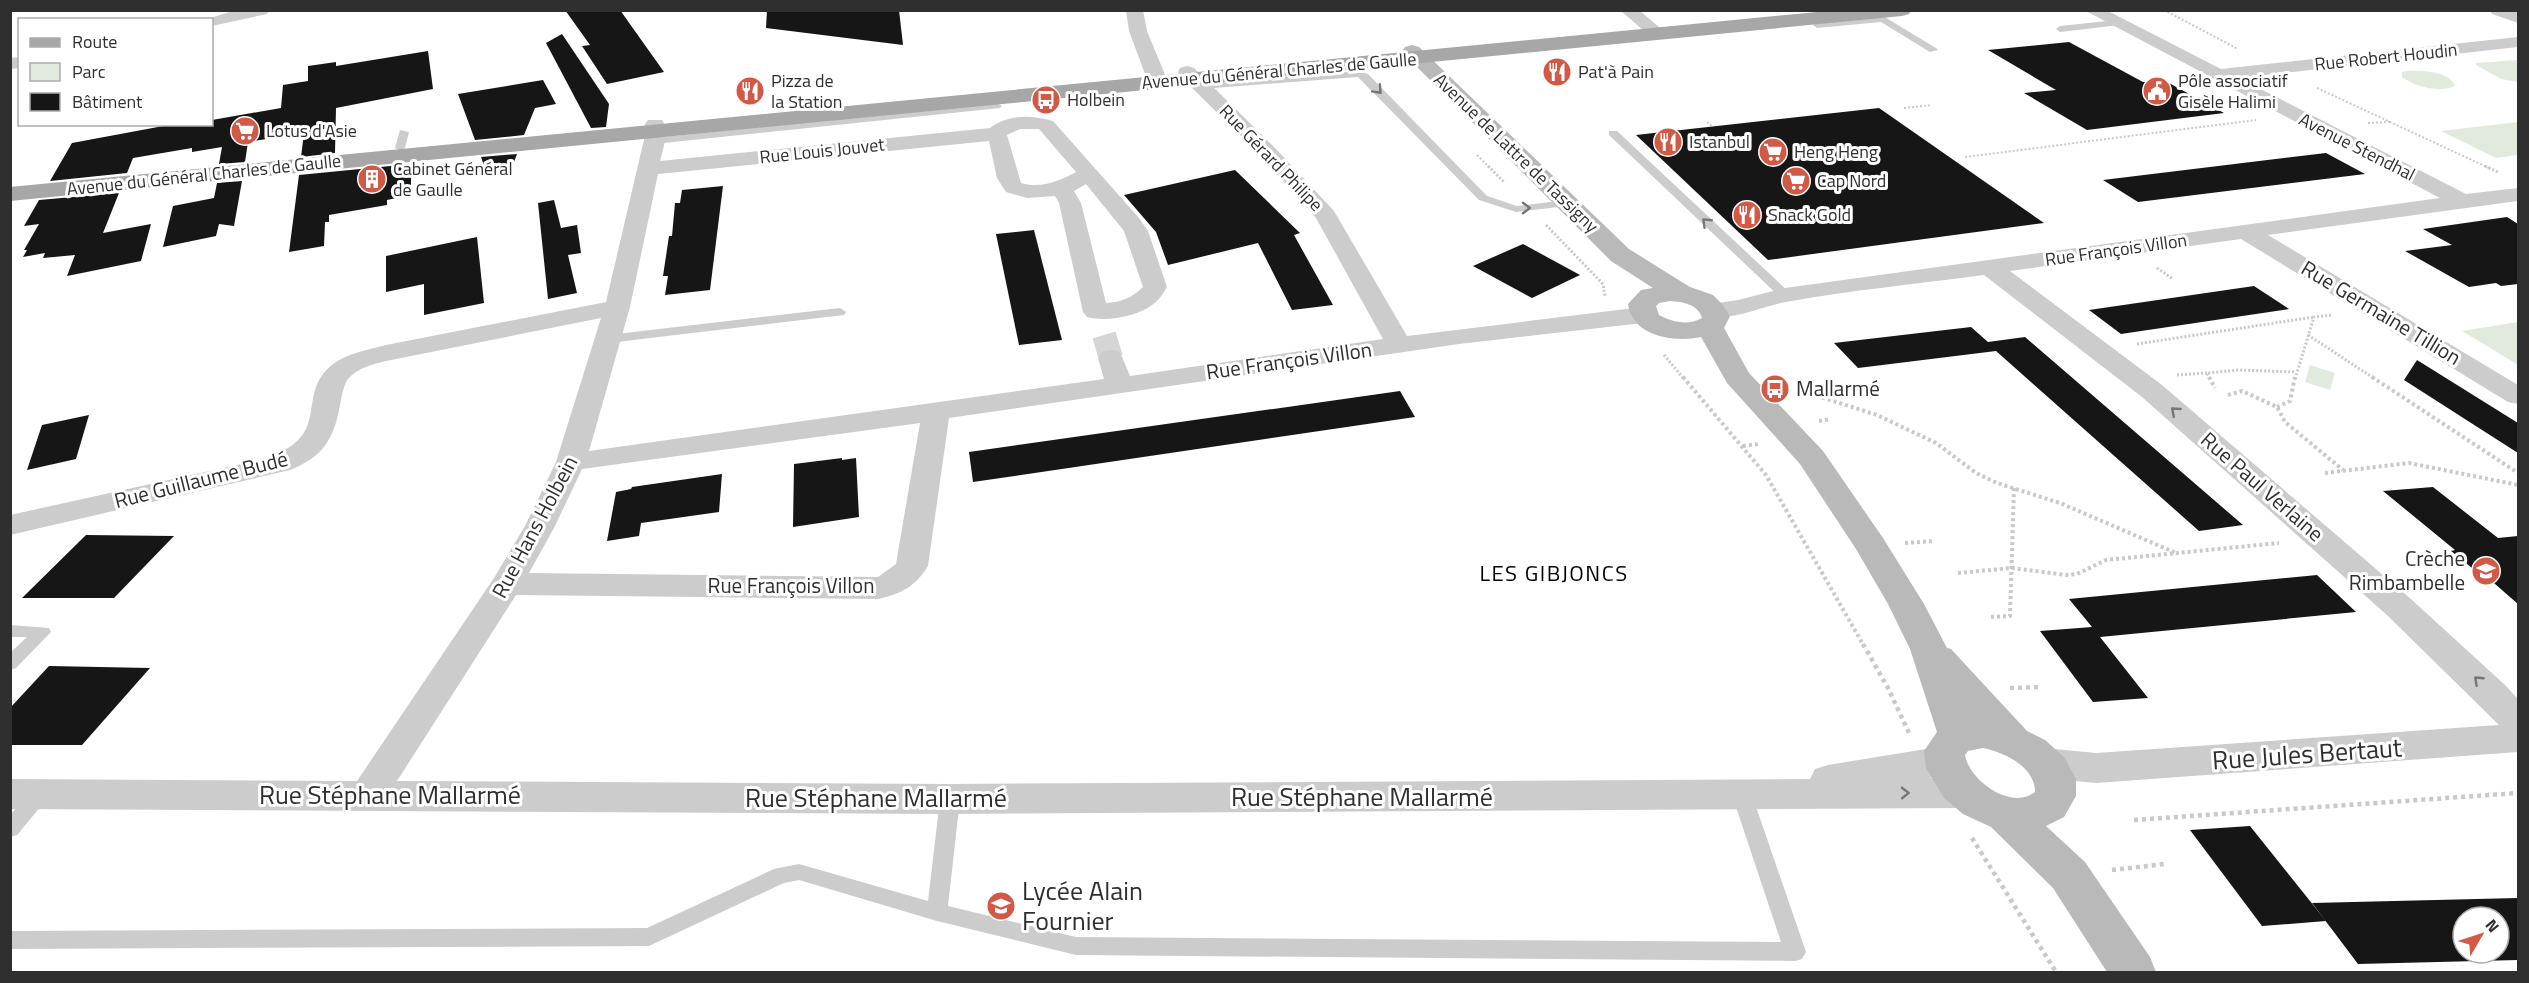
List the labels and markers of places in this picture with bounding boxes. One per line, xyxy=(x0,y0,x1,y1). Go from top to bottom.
restaurant icon: Pat'à Pain xyxy=(1541,56,1573,88)
place label: Pat'à Pain xyxy=(1578,58,1654,85)
place label: Pizza de la Station xyxy=(771,67,843,115)
place label: Pôle associatif Gisèle Halimi xyxy=(2178,67,2288,115)
restaurant icon: Pizza de la Station xyxy=(734,75,766,107)
public building icon: Pôle associatif Gisèle Halimi xyxy=(2141,75,2173,107)
bus stop icon: Holbein xyxy=(1030,84,1062,116)
place label: Holbein xyxy=(1067,86,1125,113)
supermarket icon: Lotus d'Asie xyxy=(229,115,261,147)
place label: Lotus d'Asie xyxy=(266,117,357,144)
restaurant icon: Istanbul xyxy=(1652,126,1684,158)
place label: Istanbul xyxy=(1689,128,1750,155)
supermarket icon: Heng Heng xyxy=(1757,136,1789,168)
place label: Heng Heng xyxy=(1794,138,1878,165)
place label: Cabinet Général de Gaulle xyxy=(393,155,513,203)
building icon: Cabinet Général de Gaulle xyxy=(356,163,388,195)
supermarket icon: Cap Nord xyxy=(1780,165,1812,197)
place label: Cap Nord xyxy=(1817,167,1886,194)
restaurant icon: Snack Gold xyxy=(1731,199,1763,231)
place label: Snack Gold xyxy=(1768,201,1851,228)
place label: Mallarmé xyxy=(1796,372,1880,404)
bus stop icon: Mallarmé xyxy=(1759,373,1791,405)
place label: Crèche Rimbambelle xyxy=(2349,542,2465,598)
school or university icon: Crèche Rimbambelle xyxy=(2470,555,2502,587)
place label: Lycée Alain Fournier xyxy=(1022,871,1143,940)
school or university icon: Lycée Alain Fournier xyxy=(985,890,1017,922)

